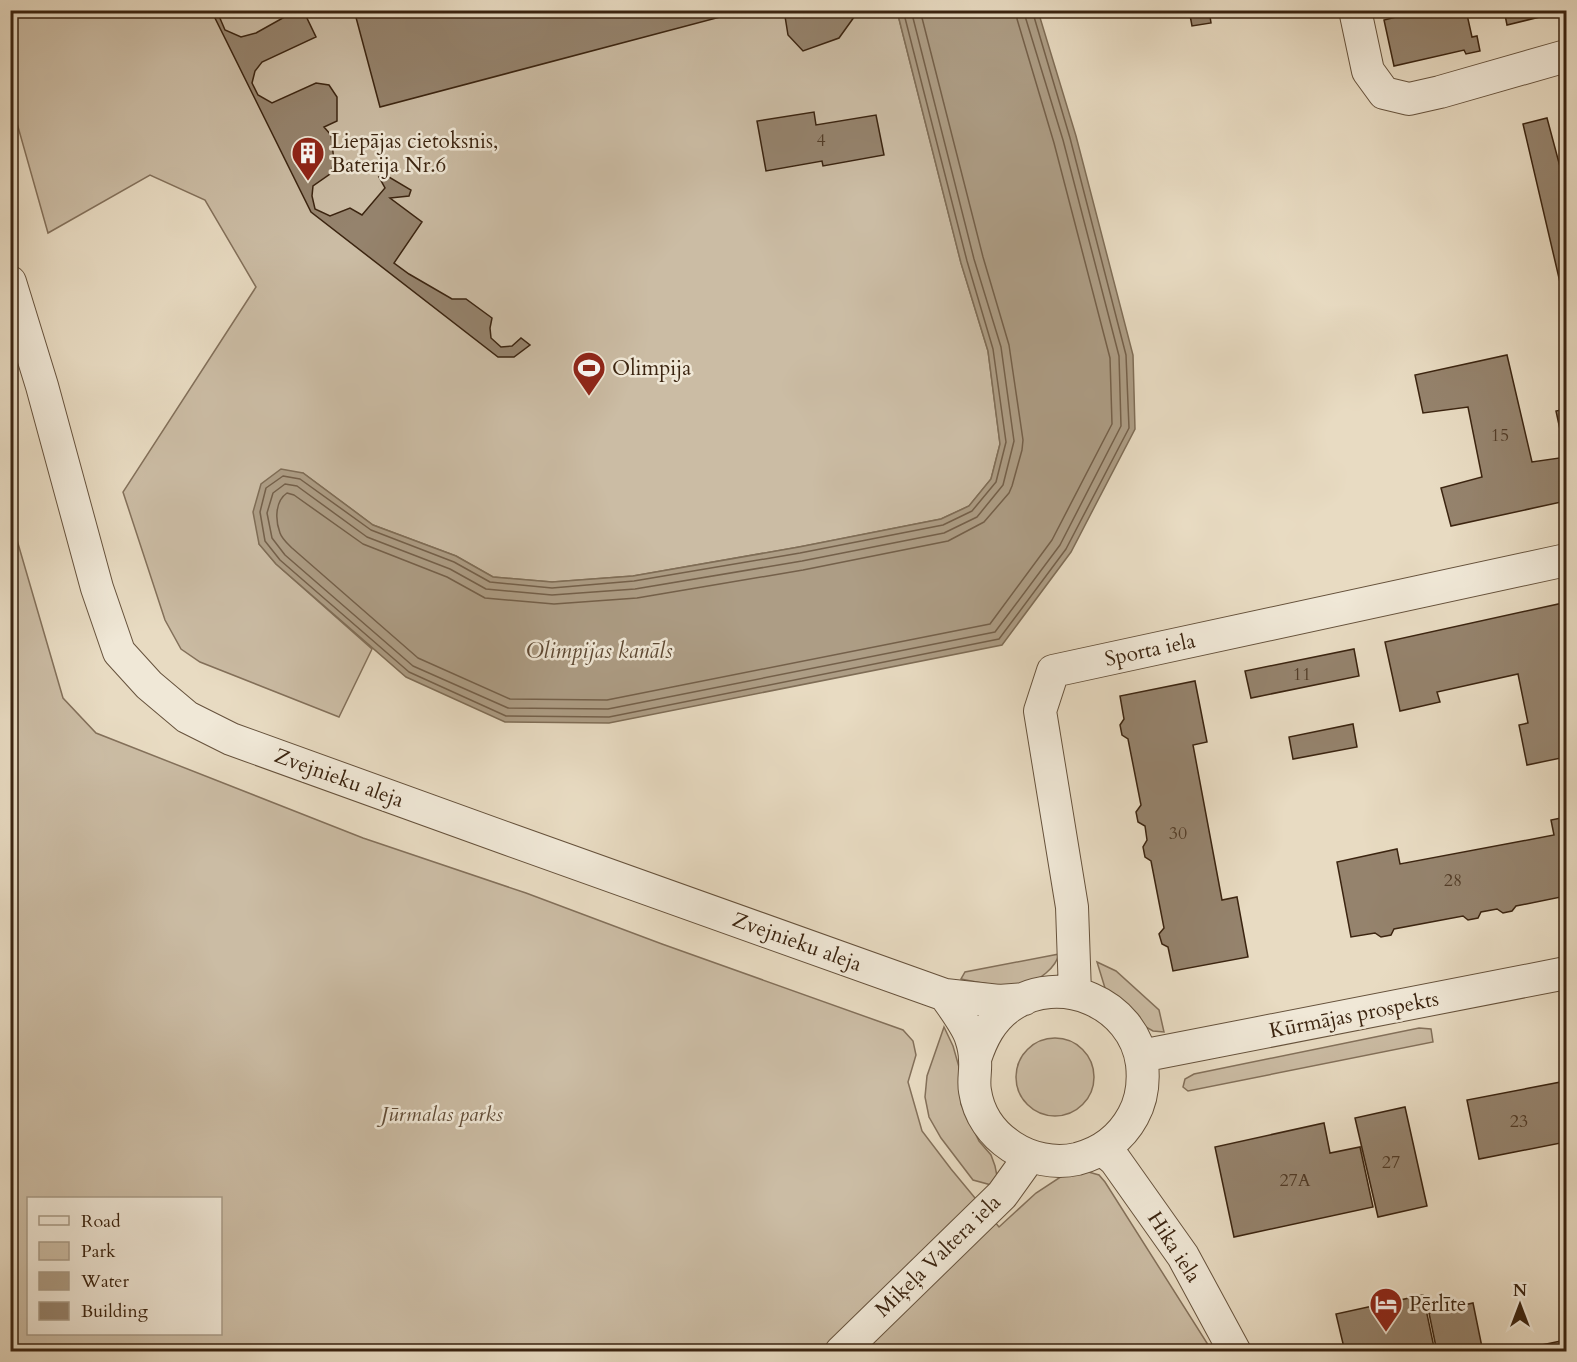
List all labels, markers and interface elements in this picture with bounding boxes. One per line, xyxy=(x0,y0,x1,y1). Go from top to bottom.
place label: Liepājas cietoksnis, Baterija Nr.6 xyxy=(331,127,498,180)
house number: 4 xyxy=(816,128,826,153)
building icon: Liepājas cietoksnis, Baterija Nr.6 xyxy=(290,135,326,182)
sports icon: Olimpija xyxy=(571,350,607,397)
place label: Olimpija xyxy=(612,354,691,383)
house number: 15 xyxy=(1491,423,1509,448)
street label: Sporta iela xyxy=(1102,626,1198,674)
water label: Olimpijas kanāls xyxy=(526,636,673,666)
house number: 11 xyxy=(1293,662,1311,687)
street label: Zvejnieku aleja xyxy=(270,741,408,815)
house number: 30 xyxy=(1169,821,1187,846)
house number: 28 xyxy=(1444,868,1462,893)
street label: Zvejnieku aleja xyxy=(728,905,866,979)
street label: Kūrmājas prospekts xyxy=(1267,984,1441,1046)
park label: Jūrmalas parks xyxy=(376,1100,503,1129)
house number: 23 xyxy=(1510,1109,1528,1134)
house number: 27 xyxy=(1382,1150,1400,1175)
house number: 27A xyxy=(1279,1168,1311,1193)
street label: Miķeļa Valtera iela xyxy=(869,1188,1007,1324)
legend xyxy=(27,1197,222,1335)
street label: Hika iela xyxy=(1140,1206,1208,1288)
text: Road xyxy=(81,1209,121,1234)
text: Park xyxy=(81,1239,116,1264)
text: Water xyxy=(80,1269,130,1294)
north arrow xyxy=(1490,1275,1550,1335)
text: N xyxy=(1513,1280,1527,1302)
hotel icon: Pērlīte xyxy=(1368,1286,1404,1333)
place label: Pērlīte xyxy=(1409,1290,1466,1319)
text: Building xyxy=(81,1299,149,1324)

